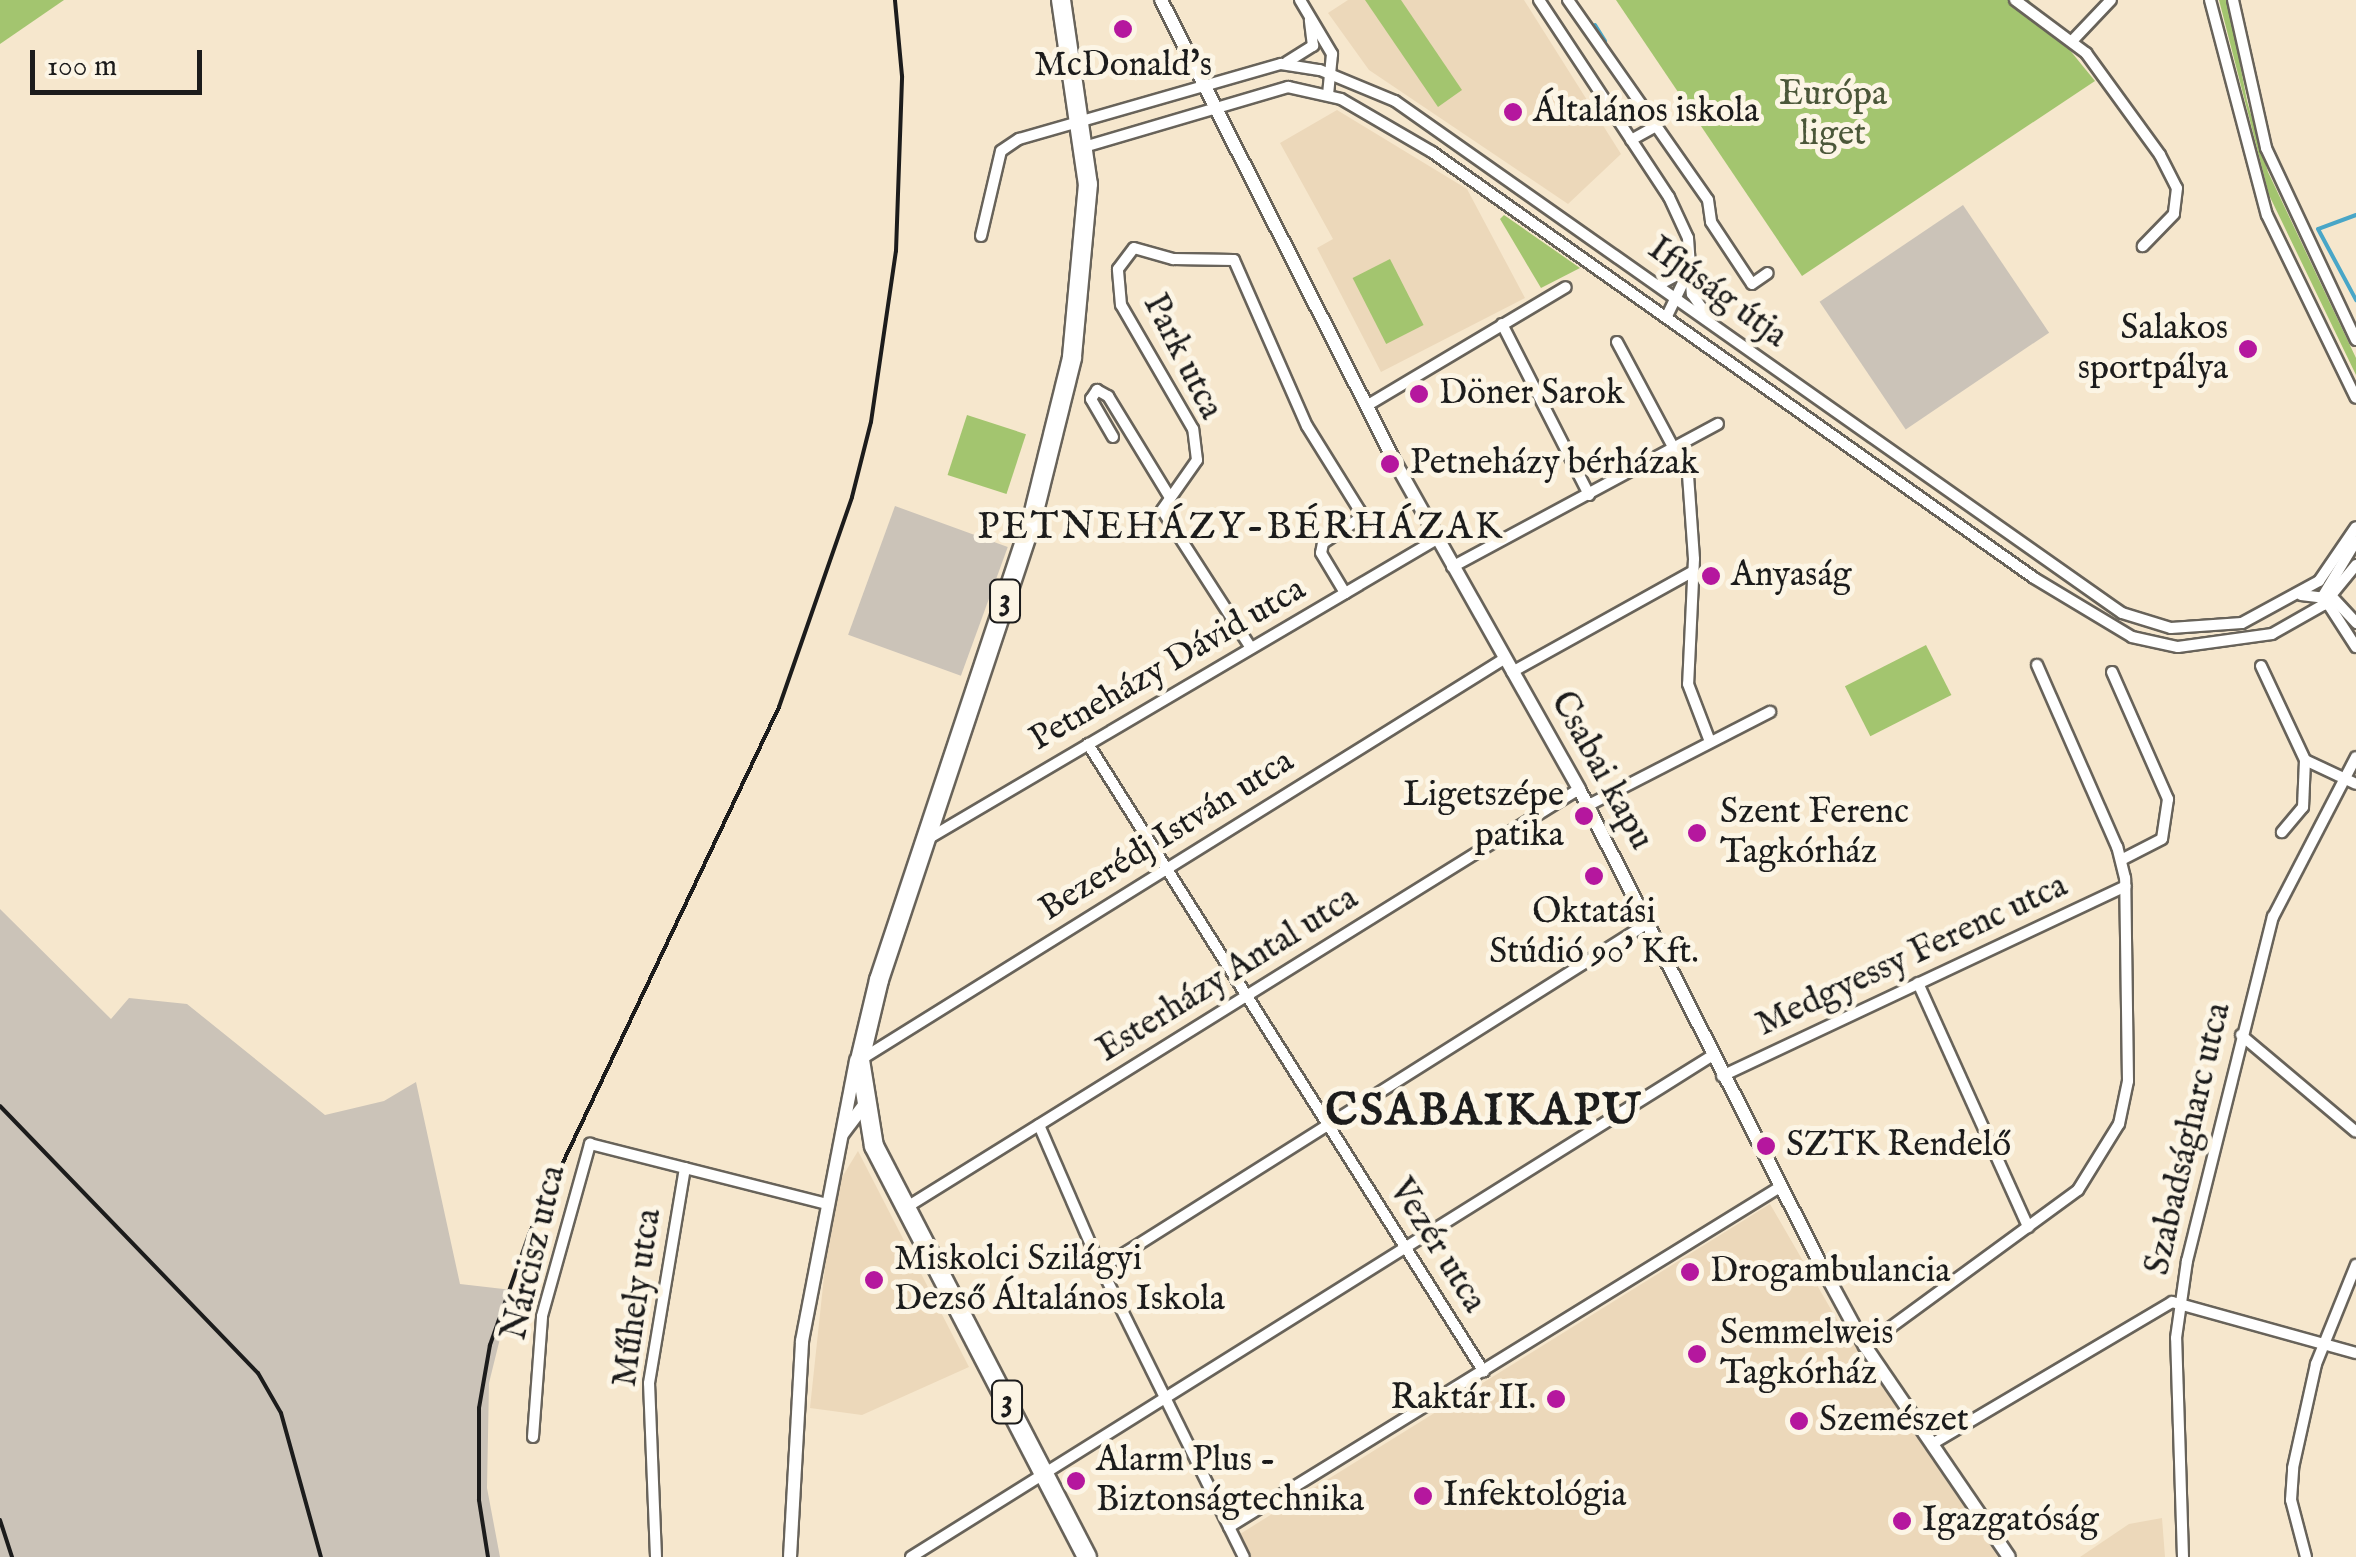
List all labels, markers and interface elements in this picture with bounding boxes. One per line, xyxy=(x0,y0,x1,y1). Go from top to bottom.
marker: McDonald's xyxy=(1112,18,1134,40)
scale bar xyxy=(35,30,208,92)
place label: McDonald's xyxy=(1034,45,1212,87)
text: 100 m xyxy=(47,48,117,86)
park label: Európa liget xyxy=(1779,74,1887,156)
place label: Általános iskola xyxy=(1533,91,1759,133)
marker: Általános iskola xyxy=(1502,101,1524,123)
street label: Ifjúság útja xyxy=(1639,228,1795,358)
street label: Park utca xyxy=(1133,288,1231,426)
place label: Salakos sportpálya xyxy=(2078,308,2228,390)
marker: Salakos sportpálya xyxy=(2237,338,2259,360)
place label: Döner Sarok xyxy=(1439,373,1624,415)
marker: Döner Sarok xyxy=(1408,383,1430,405)
place label: Petneházy bérházak xyxy=(1410,443,1699,485)
marker: Petneházy bérházak xyxy=(1379,453,1401,475)
district label: PETNEHÁZY-BÉRHÁZAK xyxy=(977,506,1505,552)
place label: Anyaság xyxy=(1731,555,1852,597)
marker: Anyaság xyxy=(1700,565,1722,587)
street label: Petneházy Dávid utca xyxy=(1023,569,1313,761)
road number: 3 xyxy=(988,574,1022,628)
street label: Csabai kapu xyxy=(1540,685,1662,857)
street label: Bezerédj István utca xyxy=(1032,741,1302,931)
place label: Ligetszépe patika xyxy=(1403,775,1564,857)
place label: Szent Ferenc Tagkórház xyxy=(1720,792,1909,874)
marker: Ligetszépe patika xyxy=(1573,805,1595,827)
marker: Szent Ferenc Tagkórház xyxy=(1684,820,1710,846)
marker: Oktatási Stúdió 90' Kft. xyxy=(1583,865,1605,887)
street label: Medgyessy Ferenc utca xyxy=(1750,865,2074,1047)
street label: Esterházy Antal utca xyxy=(1090,878,1366,1072)
place label: Oktatási Stúdió 90' Kft. xyxy=(1489,892,1699,974)
street label: Szabadságharc utca xyxy=(2137,999,2241,1279)
district label: CSABAIKAPU xyxy=(1325,1085,1643,1139)
place label: SZTK Rendelő xyxy=(1786,1125,2011,1167)
marker: SZTK Rendelő xyxy=(1755,1135,1777,1157)
street label: Nárcisz utca xyxy=(495,1161,575,1345)
street label: Vezér utca xyxy=(1379,1171,1495,1321)
street label: Műhely utca xyxy=(605,1206,671,1390)
place label: Miskolci Szilágyi Dezső Általános Iskola xyxy=(894,1239,1225,1321)
place label: Drogambulancia xyxy=(1710,1251,1950,1293)
marker: Drogambulancia xyxy=(1679,1261,1701,1283)
marker: Miskolci Szilágyi Dezső Általános Iskola xyxy=(863,1269,885,1291)
place label: Semmelweis Tagkórház xyxy=(1720,1313,1893,1395)
marker: Semmelweis Tagkórház xyxy=(1684,1341,1710,1367)
road number: 3 xyxy=(990,1375,1024,1429)
place label: Raktár II. xyxy=(1390,1378,1536,1420)
marker: Raktár II. xyxy=(1545,1388,1567,1410)
place label: Szemészet xyxy=(1819,1400,1969,1442)
marker: Szemészet xyxy=(1788,1410,1810,1432)
place label: Alarm Plus - Biztonságtechnika xyxy=(1096,1440,1364,1522)
marker: Alarm Plus - Biztonságtechnika xyxy=(1065,1470,1087,1492)
place label: Infektológia xyxy=(1443,1475,1626,1517)
marker: Infektológia xyxy=(1412,1485,1434,1507)
place label: Igazgatóság xyxy=(1922,1500,2099,1542)
marker: Igazgatóság xyxy=(1891,1510,1913,1532)

